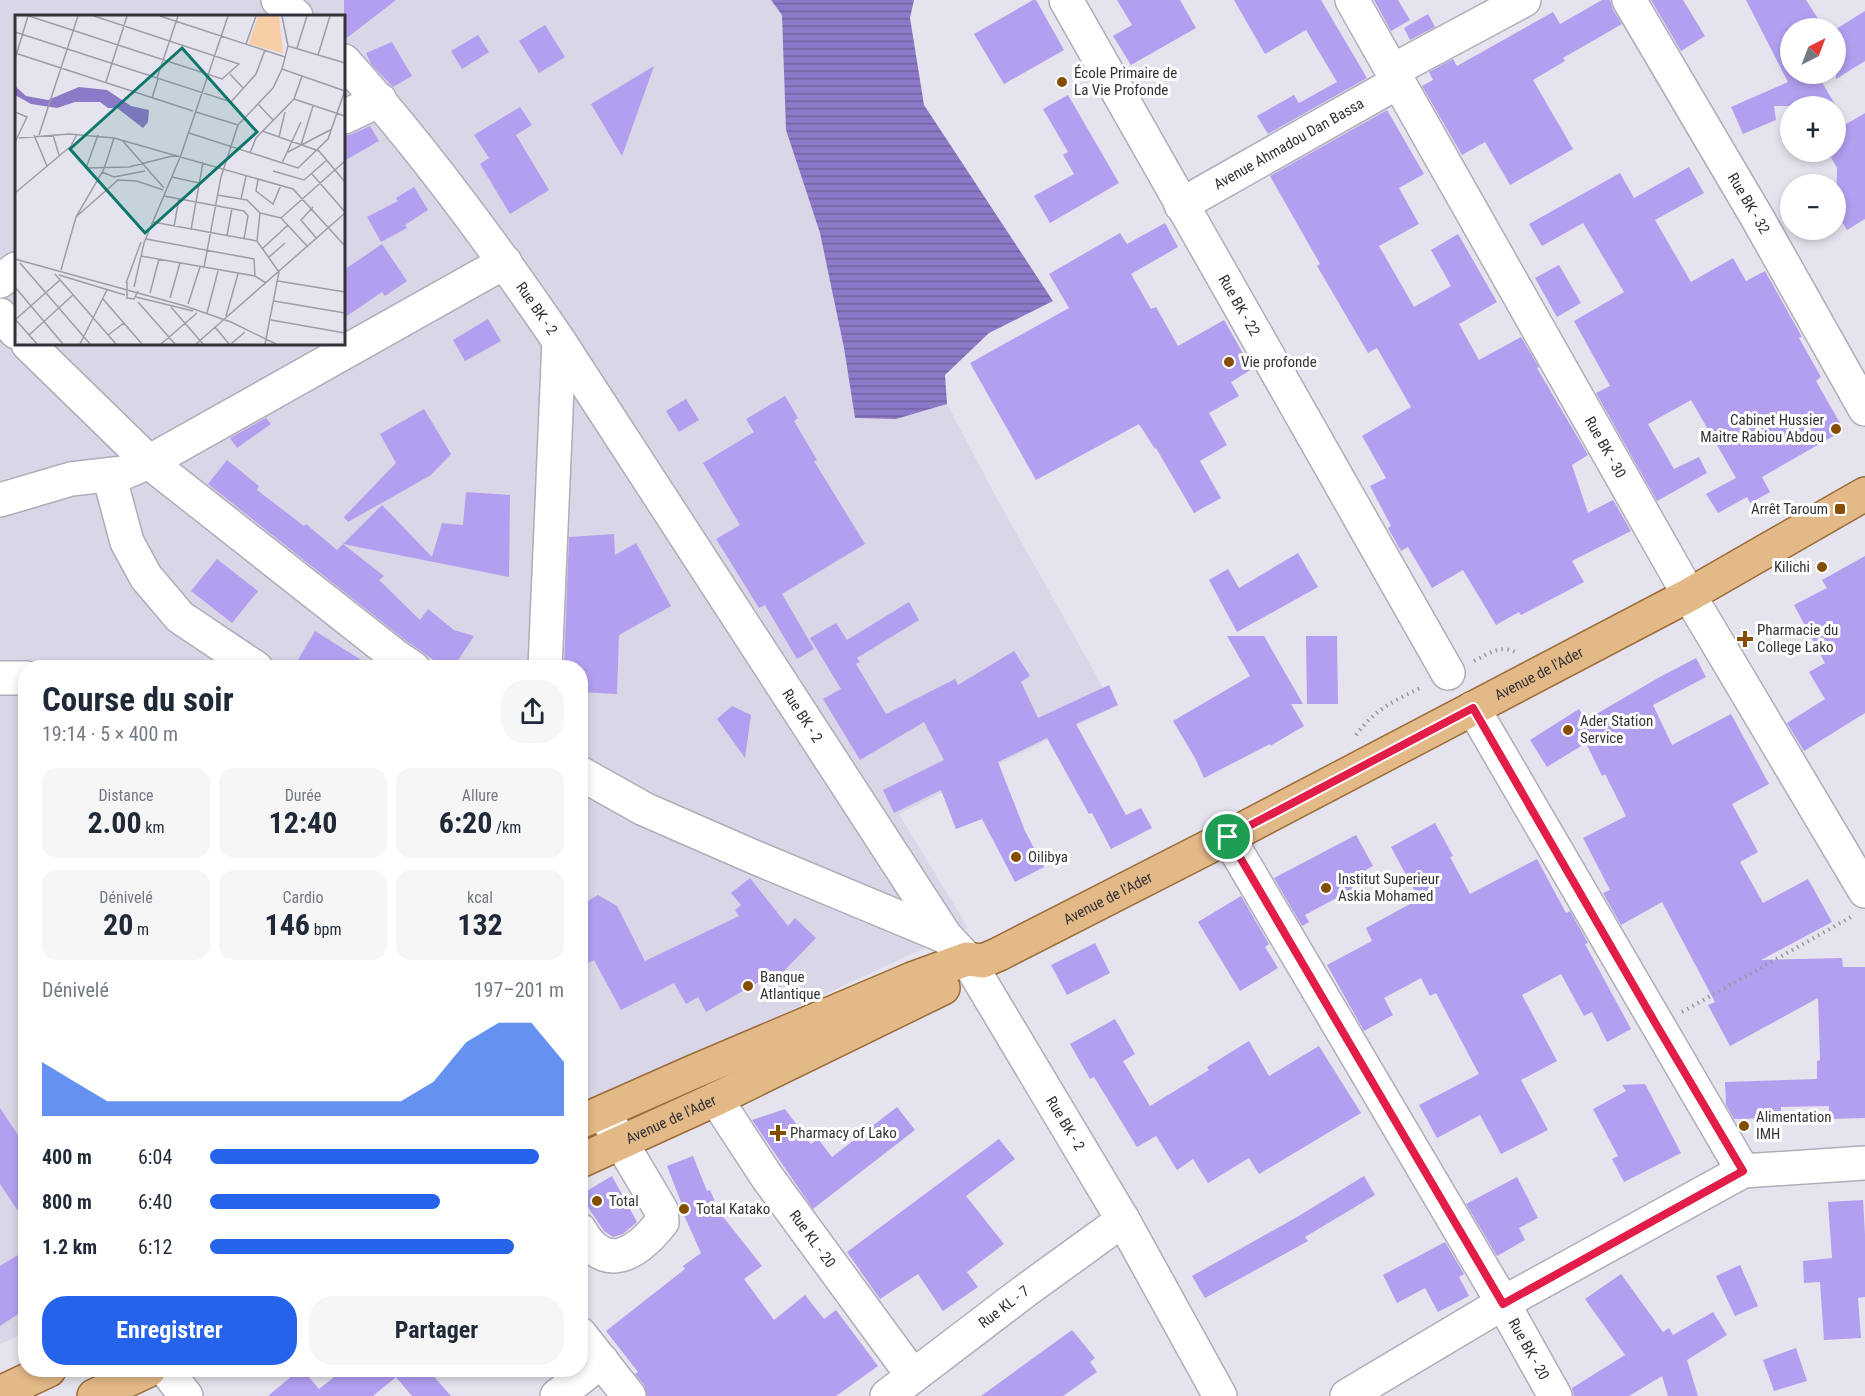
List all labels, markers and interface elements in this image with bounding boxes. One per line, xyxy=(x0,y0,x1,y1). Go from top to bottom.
inset map xyxy=(15,15,345,345)
north arrow xyxy=(1780,18,1846,84)
map controls xyxy=(1780,18,1846,240)
place label: École Primaire de La Vie Profonde xyxy=(1074,64,1177,99)
marker: École Primaire de La Vie Profonde xyxy=(1055,75,1069,89)
street label: Avenue Ahmadou Dan Bassa xyxy=(1211,94,1367,193)
button: + xyxy=(1780,96,1846,162)
street label: Rue BK - 32 xyxy=(1724,170,1774,237)
button: − xyxy=(1780,174,1846,240)
street label: Rue BK - 22 xyxy=(1215,272,1264,339)
street label: Rue BK - 2 xyxy=(512,279,561,338)
place label: Vie profonde xyxy=(1241,353,1317,371)
marker: Vie profonde xyxy=(1222,355,1236,369)
place label: Cabinet Hussier Maitre Rabiou Abdou xyxy=(1700,411,1824,446)
street label: Rue BK - 30 xyxy=(1581,413,1630,481)
marker: Cabinet Hussier Maitre Rabiou Abdou xyxy=(1829,422,1843,436)
place label: Arrêt Taroum xyxy=(1751,500,1828,518)
marker: Arrêt Taroum xyxy=(1833,502,1847,516)
place label: Kilichi xyxy=(1774,558,1810,576)
marker: Kilichi xyxy=(1815,560,1829,574)
place label: Pharmacie du College Lako xyxy=(1757,621,1838,656)
marker: Pharmacie du College Lako xyxy=(1738,632,1752,646)
street label: Avenue de l'Ader xyxy=(1492,643,1587,704)
text: Course du soir xyxy=(42,680,234,719)
button: share xyxy=(501,680,564,743)
street label: Rue BK - 2 xyxy=(778,686,826,746)
place label: Ader Station Service xyxy=(1580,712,1653,747)
text: 19:14 · 5 × 400 m xyxy=(42,722,178,746)
marker: Ader Station Service xyxy=(1561,723,1575,737)
text: Distance xyxy=(98,786,154,805)
text: Durée xyxy=(285,786,321,805)
text: Allure xyxy=(462,786,498,805)
text: 2.00 xyxy=(87,805,142,840)
text: 12:40 xyxy=(269,805,337,840)
text: 6:20 xyxy=(439,805,492,840)
pin xyxy=(1202,811,1253,862)
text: km xyxy=(142,818,165,837)
text: /km xyxy=(492,818,521,837)
icon: arrive xyxy=(1211,820,1244,853)
place label: Oilibya xyxy=(1028,848,1068,866)
marker: Oilibya xyxy=(1009,850,1023,864)
street label: Avenue de l'Ader xyxy=(1060,868,1156,929)
place label: Institut Superieur Askia Mohamed xyxy=(1338,870,1440,905)
marker: Institut Superieur Askia Mohamed xyxy=(1319,881,1333,895)
text: Dénivelé xyxy=(99,888,153,907)
text: Cardio xyxy=(282,888,324,907)
text: kcal xyxy=(467,888,493,907)
text: 20 xyxy=(103,907,133,942)
text: 146 xyxy=(265,907,310,942)
text: 132 xyxy=(457,907,503,942)
text: m xyxy=(133,920,149,939)
text: bpm xyxy=(310,920,341,939)
place label: Banque Atlantique xyxy=(760,968,821,1003)
text: Dénivelé xyxy=(42,978,109,1002)
text: 197–201 m xyxy=(474,978,564,1002)
marker: Banque Atlantique xyxy=(741,979,755,993)
street label: Avenue de l'Ader xyxy=(623,1091,719,1148)
street label: Rue BK - 2 xyxy=(1042,1093,1088,1154)
place label: Alimentation IMH xyxy=(1756,1108,1831,1143)
marker: Alimentation IMH xyxy=(1737,1119,1751,1133)
place label: Pharmacy of Lako xyxy=(790,1124,897,1142)
marker: Pharmacy of Lako xyxy=(771,1126,785,1140)
text: 400 m xyxy=(42,1145,92,1169)
text: 6:04 xyxy=(138,1145,172,1169)
text: 800 m xyxy=(42,1190,92,1214)
text: 6:40 xyxy=(138,1190,172,1214)
place label: Total xyxy=(609,1192,639,1210)
marker: Total xyxy=(590,1194,604,1208)
place label: Total Katako xyxy=(696,1200,770,1218)
marker: Total Katako xyxy=(677,1202,691,1216)
street label: Rue KL - 20 xyxy=(786,1207,839,1271)
text: 1.2 km xyxy=(42,1235,97,1259)
text: 6:12 xyxy=(138,1235,172,1259)
street label: Rue KL - 7 xyxy=(975,1282,1033,1332)
button: Enregistrer xyxy=(42,1296,297,1365)
button: Partager xyxy=(309,1296,564,1365)
street label: Rue BK - 20 xyxy=(1504,1315,1553,1383)

